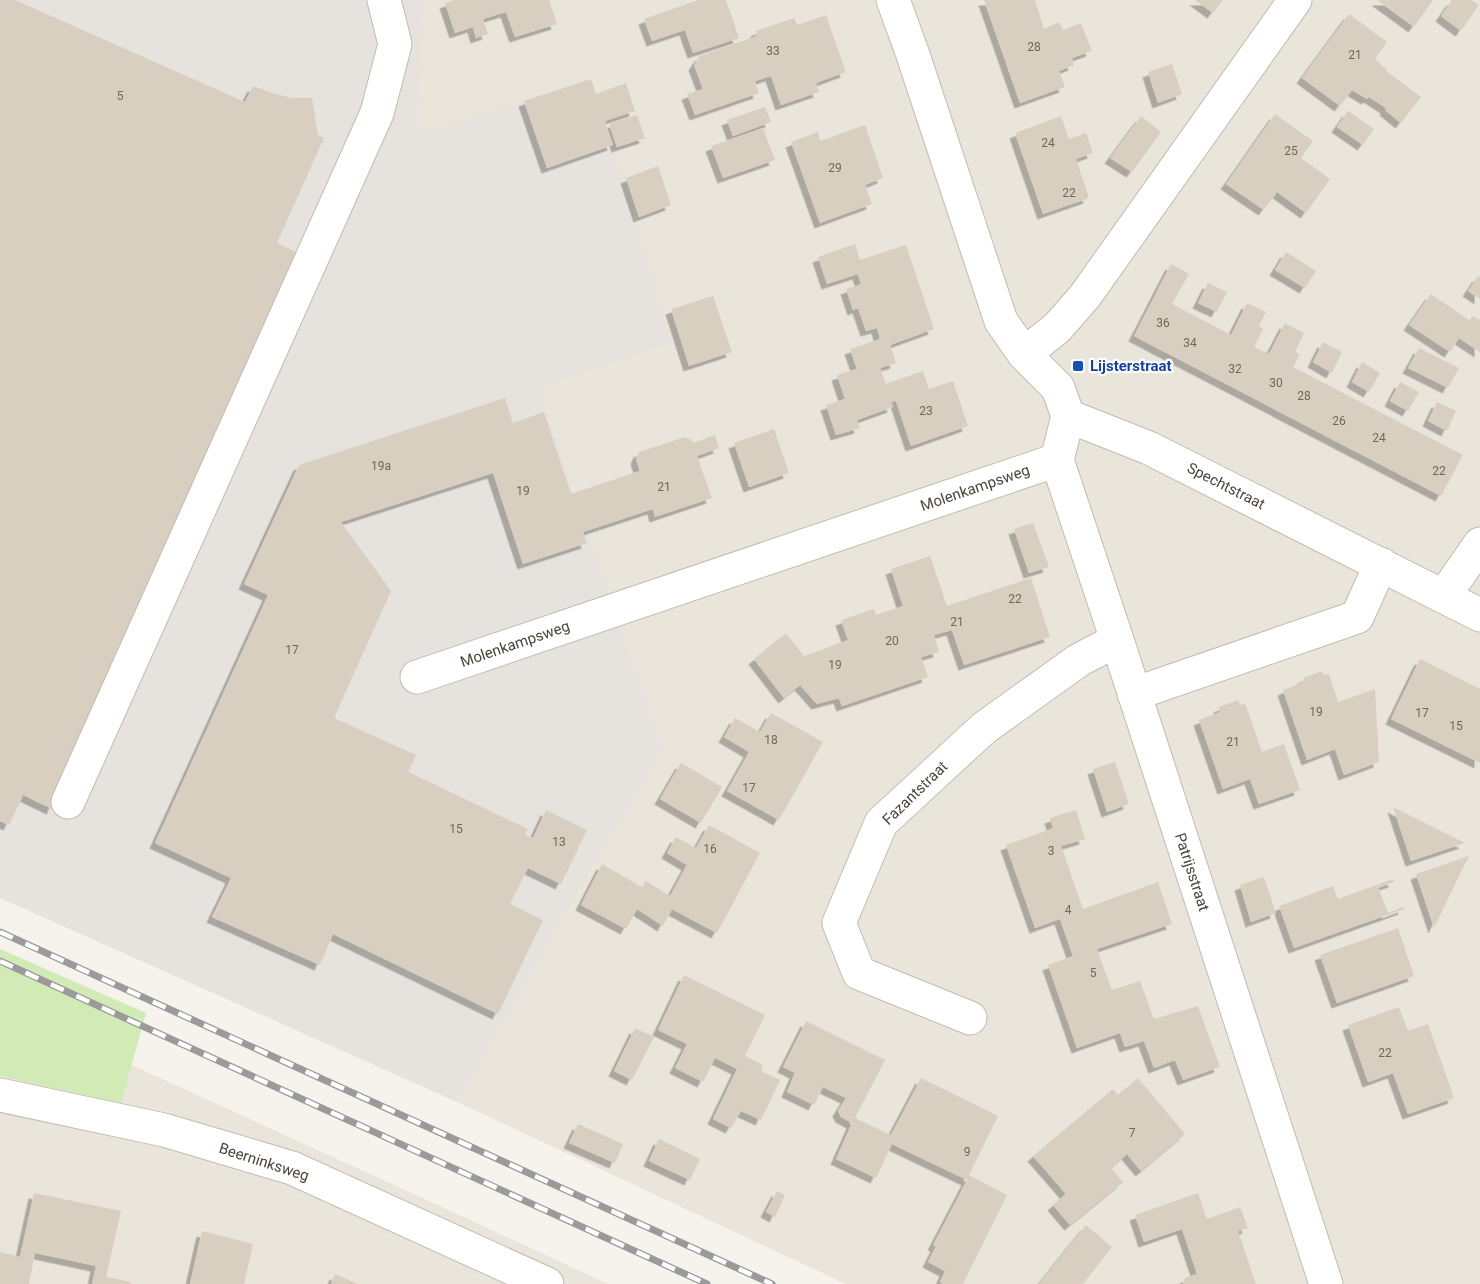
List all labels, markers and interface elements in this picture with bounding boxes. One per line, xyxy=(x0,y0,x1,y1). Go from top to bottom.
house number: 28 xyxy=(1027,40,1041,54)
house number: 33 xyxy=(766,44,780,58)
house number: 21 xyxy=(1348,48,1362,62)
house number: 5 xyxy=(117,89,124,103)
house number: 24 xyxy=(1041,136,1055,150)
house number: 25 xyxy=(1284,144,1298,158)
house number: 29 xyxy=(828,161,842,175)
house number: 22 xyxy=(1062,186,1076,200)
house number: 36 xyxy=(1156,316,1170,330)
house number: 34 xyxy=(1183,336,1197,350)
place label: Lijsterstraat xyxy=(1090,357,1172,375)
marker: Lijsterstraat xyxy=(1071,359,1085,373)
house number: 32 xyxy=(1228,362,1242,376)
house number: 30 xyxy=(1269,376,1283,390)
house number: 28 xyxy=(1297,389,1311,403)
house number: 23 xyxy=(919,404,933,418)
house number: 26 xyxy=(1332,414,1346,428)
house number: 24 xyxy=(1372,431,1386,445)
house number: 19a xyxy=(371,459,391,473)
street label: Spechtstraat xyxy=(1184,459,1268,513)
street label: Molenkampsweg xyxy=(918,461,1032,515)
house number: 22 xyxy=(1432,464,1446,478)
house number: 21 xyxy=(657,480,671,494)
house number: 19 xyxy=(516,484,530,498)
house number: 22 xyxy=(1008,592,1022,606)
house number: 21 xyxy=(950,615,964,629)
street label: Molenkampsweg xyxy=(458,617,572,671)
house number: 20 xyxy=(885,634,899,648)
house number: 17 xyxy=(285,643,299,657)
house number: 19 xyxy=(828,658,842,672)
house number: 19 xyxy=(1309,705,1323,719)
house number: 17 xyxy=(1415,706,1429,720)
house number: 15 xyxy=(1449,719,1463,733)
house number: 18 xyxy=(764,733,778,747)
house number: 21 xyxy=(1226,735,1240,749)
street label: Fazantstraat xyxy=(879,757,951,829)
house number: 17 xyxy=(742,781,756,795)
house number: 15 xyxy=(449,822,463,836)
street label: Patrijsstraat xyxy=(1171,831,1213,913)
house number: 13 xyxy=(552,835,566,849)
house number: 16 xyxy=(703,842,717,856)
house number: 3 xyxy=(1048,844,1054,858)
house number: 4 xyxy=(1065,903,1072,917)
house number: 5 xyxy=(1090,966,1097,980)
house number: 22 xyxy=(1378,1046,1392,1060)
house number: 7 xyxy=(1129,1126,1136,1140)
street label: Beerninksweg xyxy=(217,1139,311,1185)
house number: 9 xyxy=(964,1145,970,1159)

